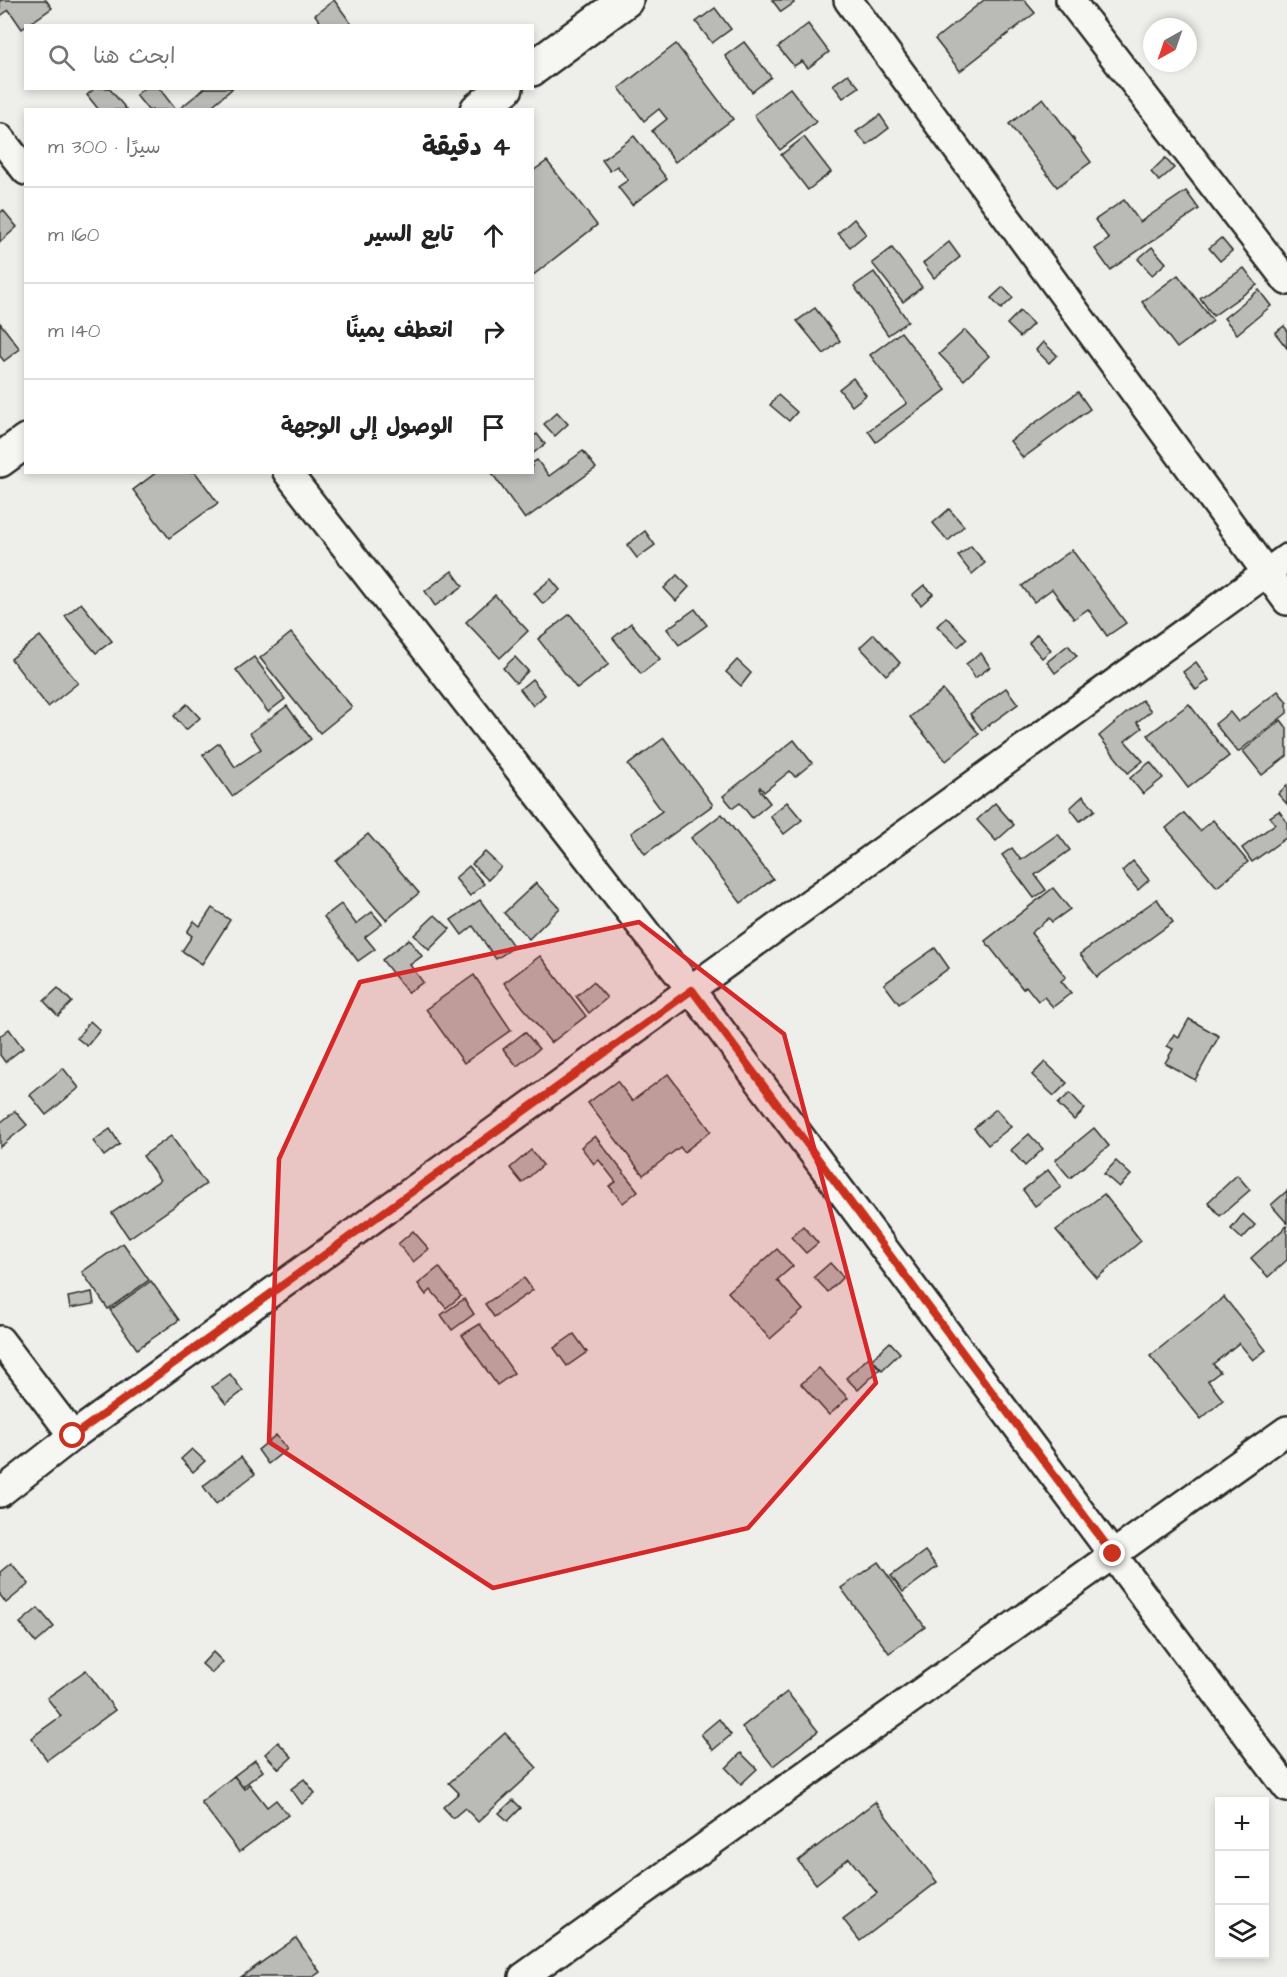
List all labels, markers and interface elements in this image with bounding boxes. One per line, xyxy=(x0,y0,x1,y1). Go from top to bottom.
north arrow xyxy=(1143,18,1197,72)
search box xyxy=(24,24,534,90)
icon: search xyxy=(45,41,78,74)
text: ابحث هنا xyxy=(93,41,175,72)
text: 4 دقيقة xyxy=(422,129,510,165)
text: سيرًا · 300 m xyxy=(48,133,161,161)
text: تابع السير xyxy=(366,219,453,250)
icon: ahead xyxy=(477,219,510,252)
text: 160 m xyxy=(48,221,99,249)
text: انعطف يمينًا xyxy=(346,315,453,346)
icon: right xyxy=(477,315,510,348)
text: 140 m xyxy=(48,317,100,345)
text: الوصول إلى الوجهة xyxy=(281,411,453,442)
icon: arrive xyxy=(477,411,510,444)
route start xyxy=(59,1422,85,1448)
route end xyxy=(1099,1540,1125,1566)
map controls xyxy=(1215,1797,1269,1959)
button: + xyxy=(1215,1797,1269,1851)
button: − xyxy=(1215,1851,1269,1905)
button: layers xyxy=(1215,1905,1269,1959)

